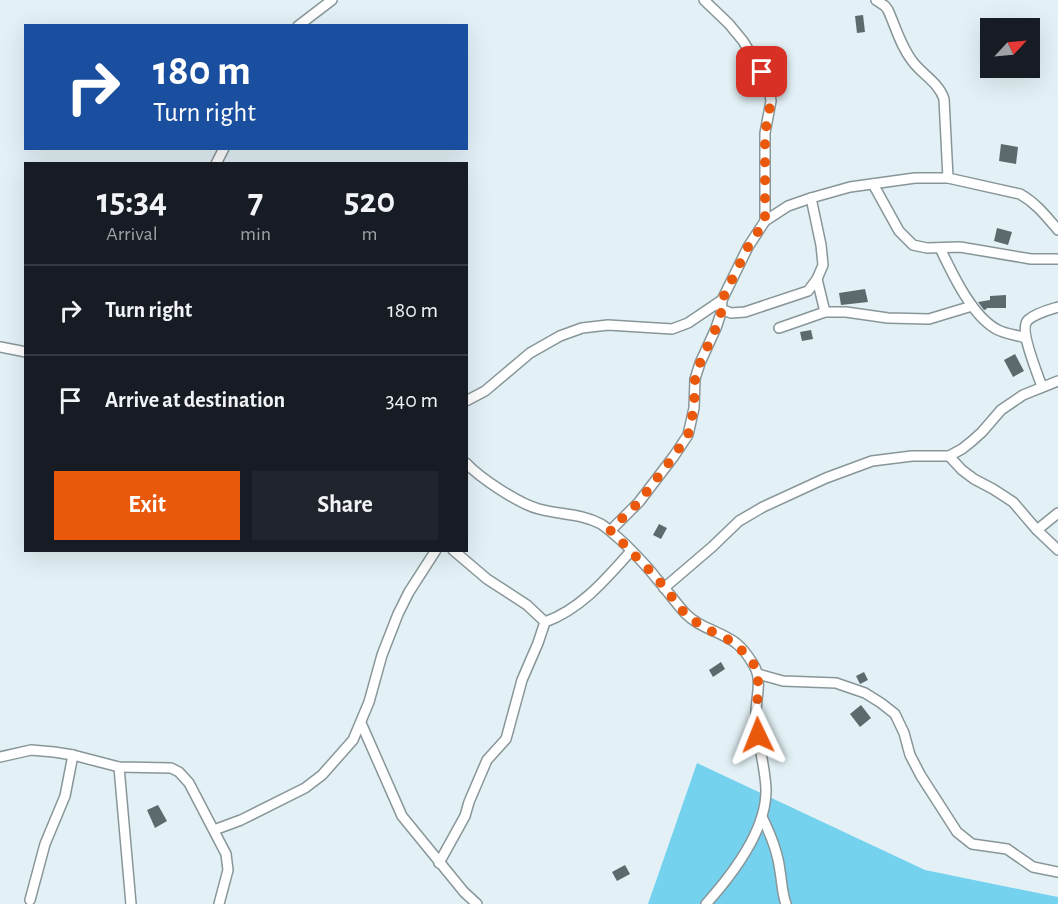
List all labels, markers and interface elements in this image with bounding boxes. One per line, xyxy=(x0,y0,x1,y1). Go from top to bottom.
north arrow xyxy=(980,18,1040,78)
map controls xyxy=(980,18,1040,78)
pin xyxy=(736,46,787,97)
icon: right xyxy=(54,48,132,126)
text: 180 m xyxy=(153,50,251,92)
icon: arrive xyxy=(745,55,778,88)
text: Turn right xyxy=(153,99,256,126)
text: 15:34 xyxy=(97,183,167,219)
text: 7 xyxy=(248,183,263,219)
text: 520 xyxy=(344,183,395,219)
text: Arrival xyxy=(106,224,158,244)
text: min xyxy=(240,224,271,244)
text: m xyxy=(362,224,378,244)
icon: right xyxy=(54,294,87,327)
text: Turn right xyxy=(105,299,192,321)
text: 180 m xyxy=(387,299,438,321)
icon: arrive xyxy=(54,384,87,417)
text: Arrive at destination xyxy=(105,389,285,411)
text: 340 m xyxy=(386,389,438,411)
button: Exit xyxy=(54,471,240,540)
button: Share xyxy=(252,471,438,540)
position arrow xyxy=(726,703,790,767)

